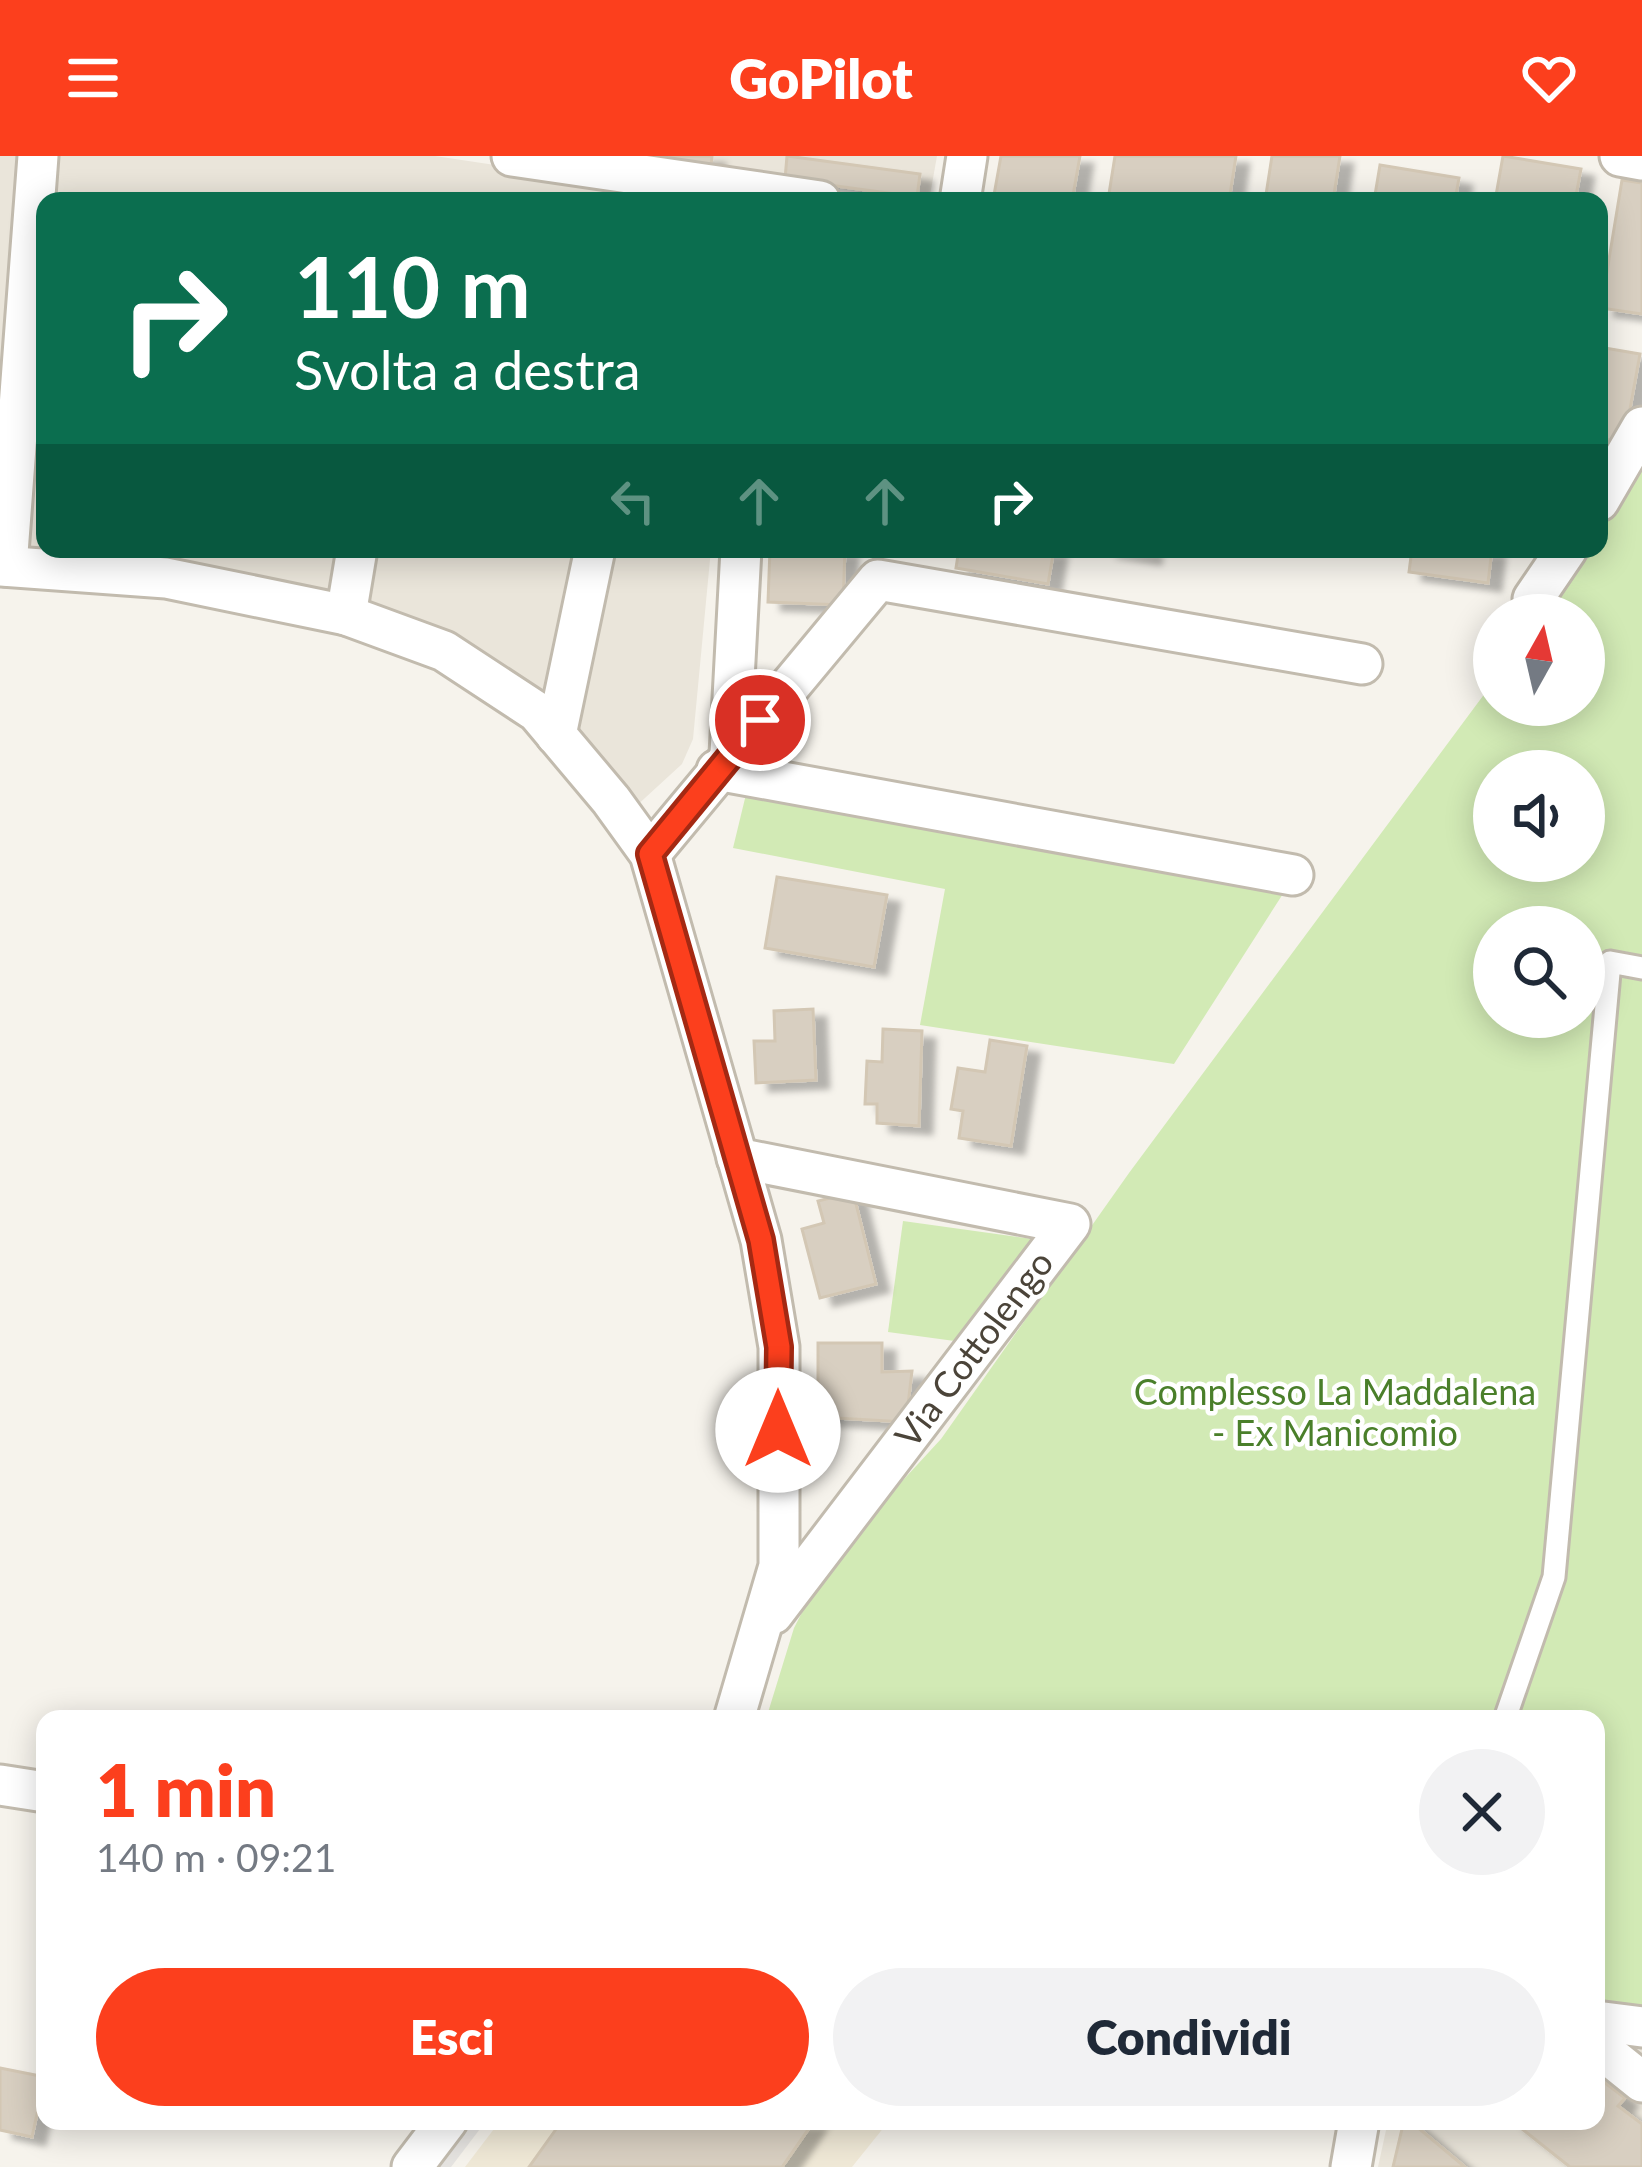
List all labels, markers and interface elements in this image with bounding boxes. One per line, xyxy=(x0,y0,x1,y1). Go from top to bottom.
icon: menu xyxy=(60,45,126,111)
icon: heart xyxy=(1516,45,1582,111)
text: GoPilot xyxy=(729,46,913,111)
text: 110 m xyxy=(294,235,531,336)
icon: right xyxy=(96,240,252,396)
text: Svolta a destra xyxy=(294,337,641,402)
icon: left xyxy=(600,468,666,534)
icon: ahead xyxy=(726,468,792,534)
icon: ahead xyxy=(852,468,918,534)
icon: right xyxy=(978,468,1044,534)
north arrow xyxy=(1473,594,1605,726)
map controls xyxy=(1473,594,1605,1038)
pin xyxy=(709,669,811,771)
icon: arrive xyxy=(727,687,793,753)
button: sound xyxy=(1473,750,1605,882)
button: search xyxy=(1473,906,1605,1038)
street label: Via Cottolengo xyxy=(885,1241,1062,1456)
position arrow xyxy=(715,1367,841,1493)
park label: Complesso La Maddalena - Ex Manicomio xyxy=(1134,1369,1536,1454)
text: 1 min xyxy=(96,1746,276,1832)
button: close xyxy=(1419,1749,1545,1875)
text: 140 m · 09:21 xyxy=(96,1834,336,1880)
button: Esci xyxy=(96,1968,809,2106)
button: Condividi xyxy=(833,1968,1545,2106)

